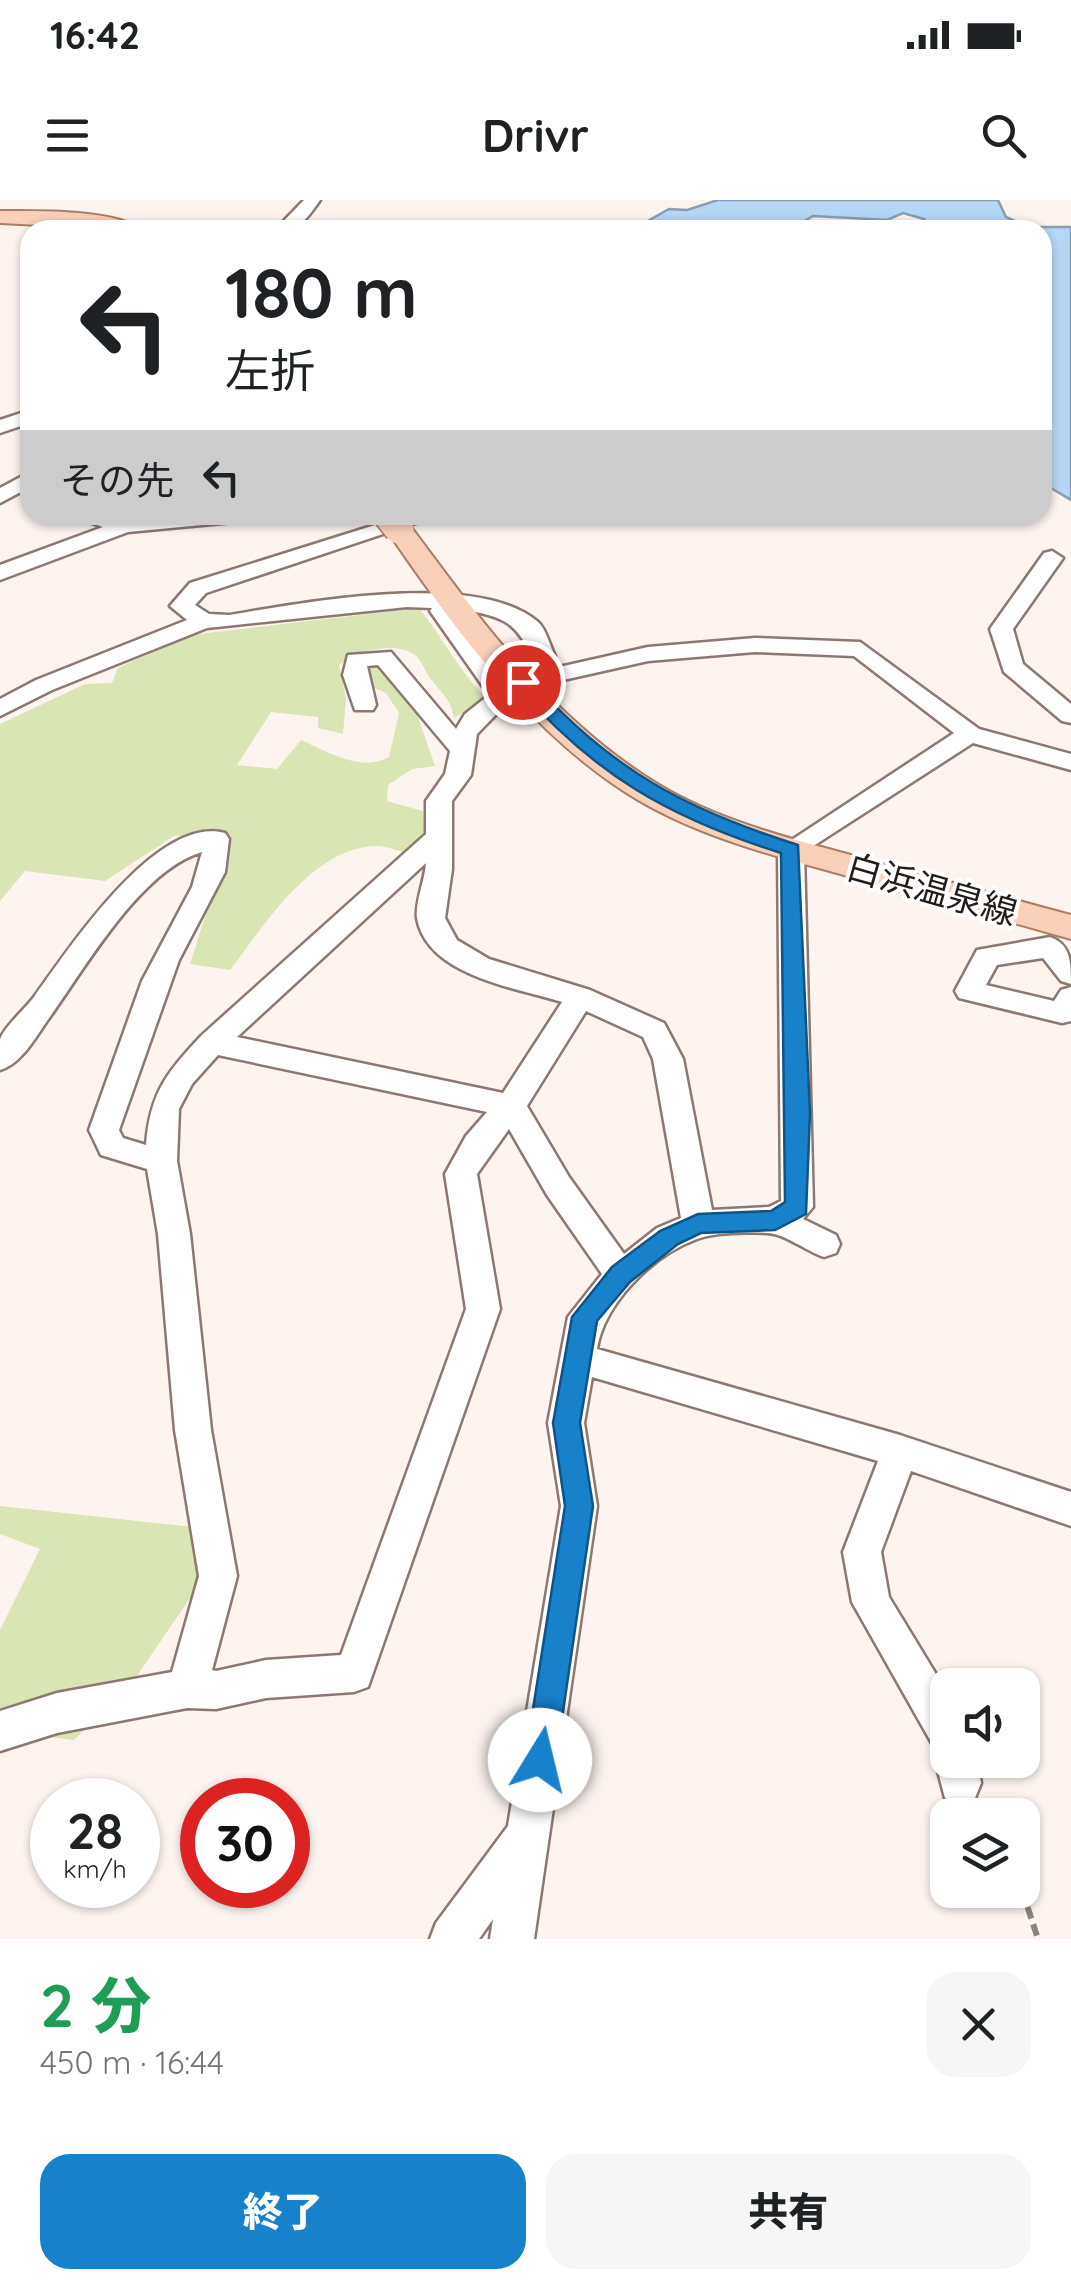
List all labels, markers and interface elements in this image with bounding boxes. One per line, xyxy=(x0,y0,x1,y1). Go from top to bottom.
text: 16:42 xyxy=(50,11,140,59)
text: Drivr xyxy=(482,107,589,163)
icon: menu xyxy=(40,108,95,163)
icon: search xyxy=(976,108,1031,163)
text: 180 m xyxy=(225,248,418,336)
icon: left xyxy=(60,260,190,390)
text: 左折 xyxy=(225,342,315,398)
icon: left xyxy=(194,450,249,505)
text: その先 xyxy=(60,456,174,504)
pin xyxy=(481,640,566,725)
icon: arrive xyxy=(496,655,551,710)
street label: 白浜温泉線 xyxy=(842,844,1022,934)
map controls xyxy=(930,1668,1040,1908)
button: sound xyxy=(930,1668,1040,1778)
position arrow xyxy=(488,1708,592,1812)
speed limit sign: 30 xyxy=(180,1778,310,1908)
button: layers xyxy=(930,1798,1040,1908)
text: 28 xyxy=(67,1799,123,1862)
text: km/h xyxy=(63,1853,127,1884)
text: 2 分 xyxy=(40,1967,151,2042)
button: close xyxy=(926,1972,1031,2077)
text: 450 m · 16:44 xyxy=(40,2042,224,2082)
button: 終了 xyxy=(40,2154,526,2269)
button: 共有 xyxy=(546,2154,1031,2269)

